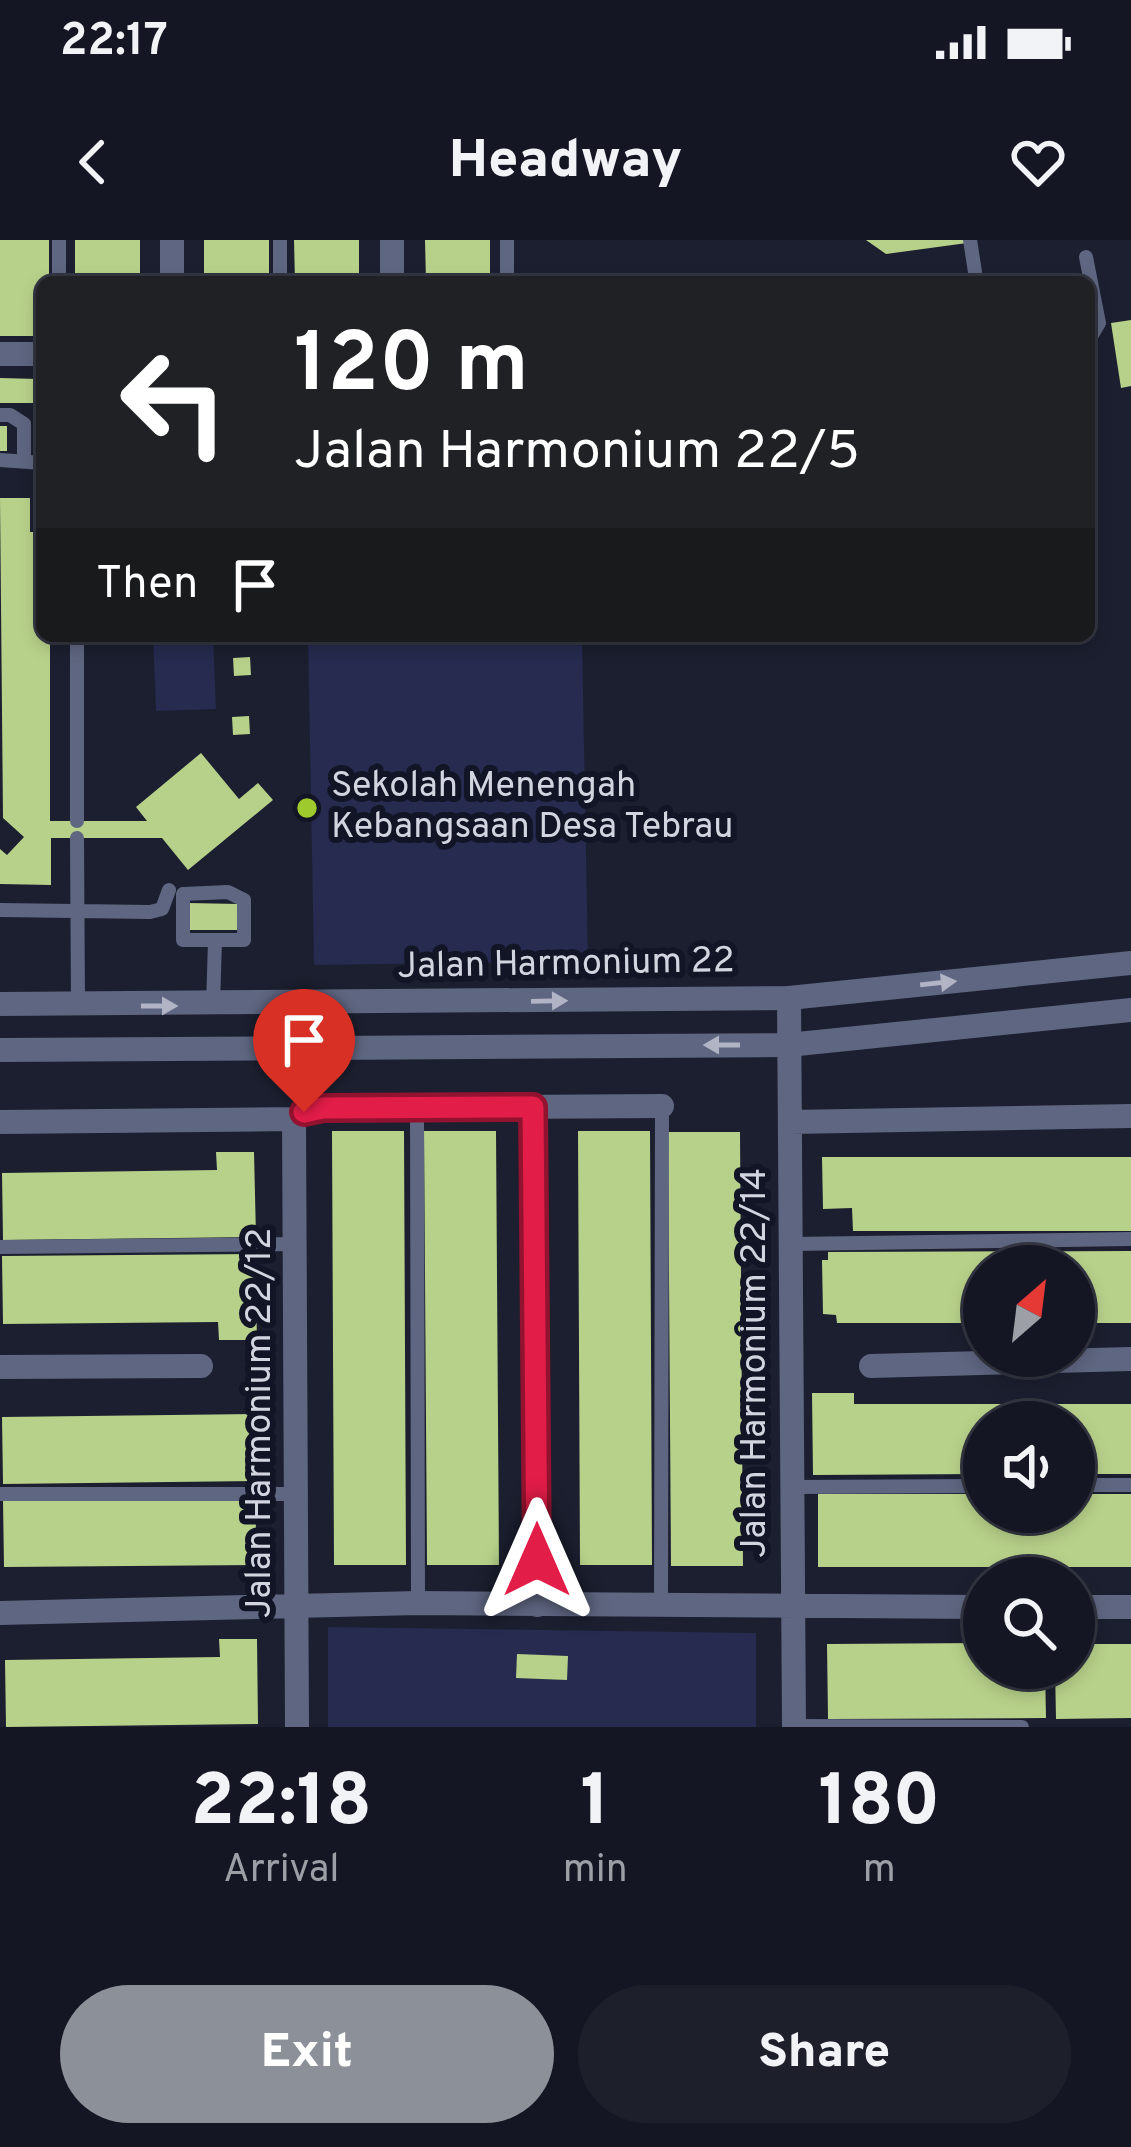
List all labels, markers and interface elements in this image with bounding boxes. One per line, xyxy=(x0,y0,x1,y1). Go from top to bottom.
text: 22:17 xyxy=(60,14,168,71)
text: Headway xyxy=(449,128,682,197)
icon: back xyxy=(60,129,126,195)
icon: heart xyxy=(1005,129,1071,195)
text: 120 m xyxy=(294,315,529,421)
icon: left xyxy=(96,324,252,480)
text: Jalan Harmonium 22/5 xyxy=(294,419,860,488)
icon: arrive xyxy=(222,552,288,618)
text: Then xyxy=(96,557,198,614)
place label: Sekolah Menengah Kebangsaan Desa Tebrau xyxy=(331,764,734,851)
marker: Sekolah Menengah Kebangsaan Desa Tebrau xyxy=(294,795,320,821)
street label: Jalan Harmonium 22 xyxy=(397,939,735,991)
one-way arrow xyxy=(920,973,957,992)
pin xyxy=(253,989,355,1112)
one-way arrow xyxy=(531,991,569,1011)
one-way arrow xyxy=(141,996,179,1016)
icon: arrive xyxy=(271,1007,337,1073)
one-way arrow xyxy=(702,1035,740,1055)
street label: Jalan Harmonium 22/14 xyxy=(733,1168,779,1558)
street label: Jalan Harmonium 22/12 xyxy=(238,1228,284,1618)
north arrow xyxy=(963,1245,1095,1377)
map controls xyxy=(963,1245,1095,1689)
button: sound xyxy=(963,1401,1095,1533)
position arrow xyxy=(474,1497,600,1623)
button: search xyxy=(963,1557,1095,1689)
text: 22:18 xyxy=(191,1759,372,1851)
text: 1 xyxy=(580,1759,610,1851)
text: 180 xyxy=(818,1759,940,1851)
text: Arrival xyxy=(223,1847,340,1896)
text: min xyxy=(563,1847,628,1896)
text: m xyxy=(863,1847,896,1896)
button: Exit xyxy=(60,1985,554,2123)
button: Share xyxy=(578,1985,1071,2123)

